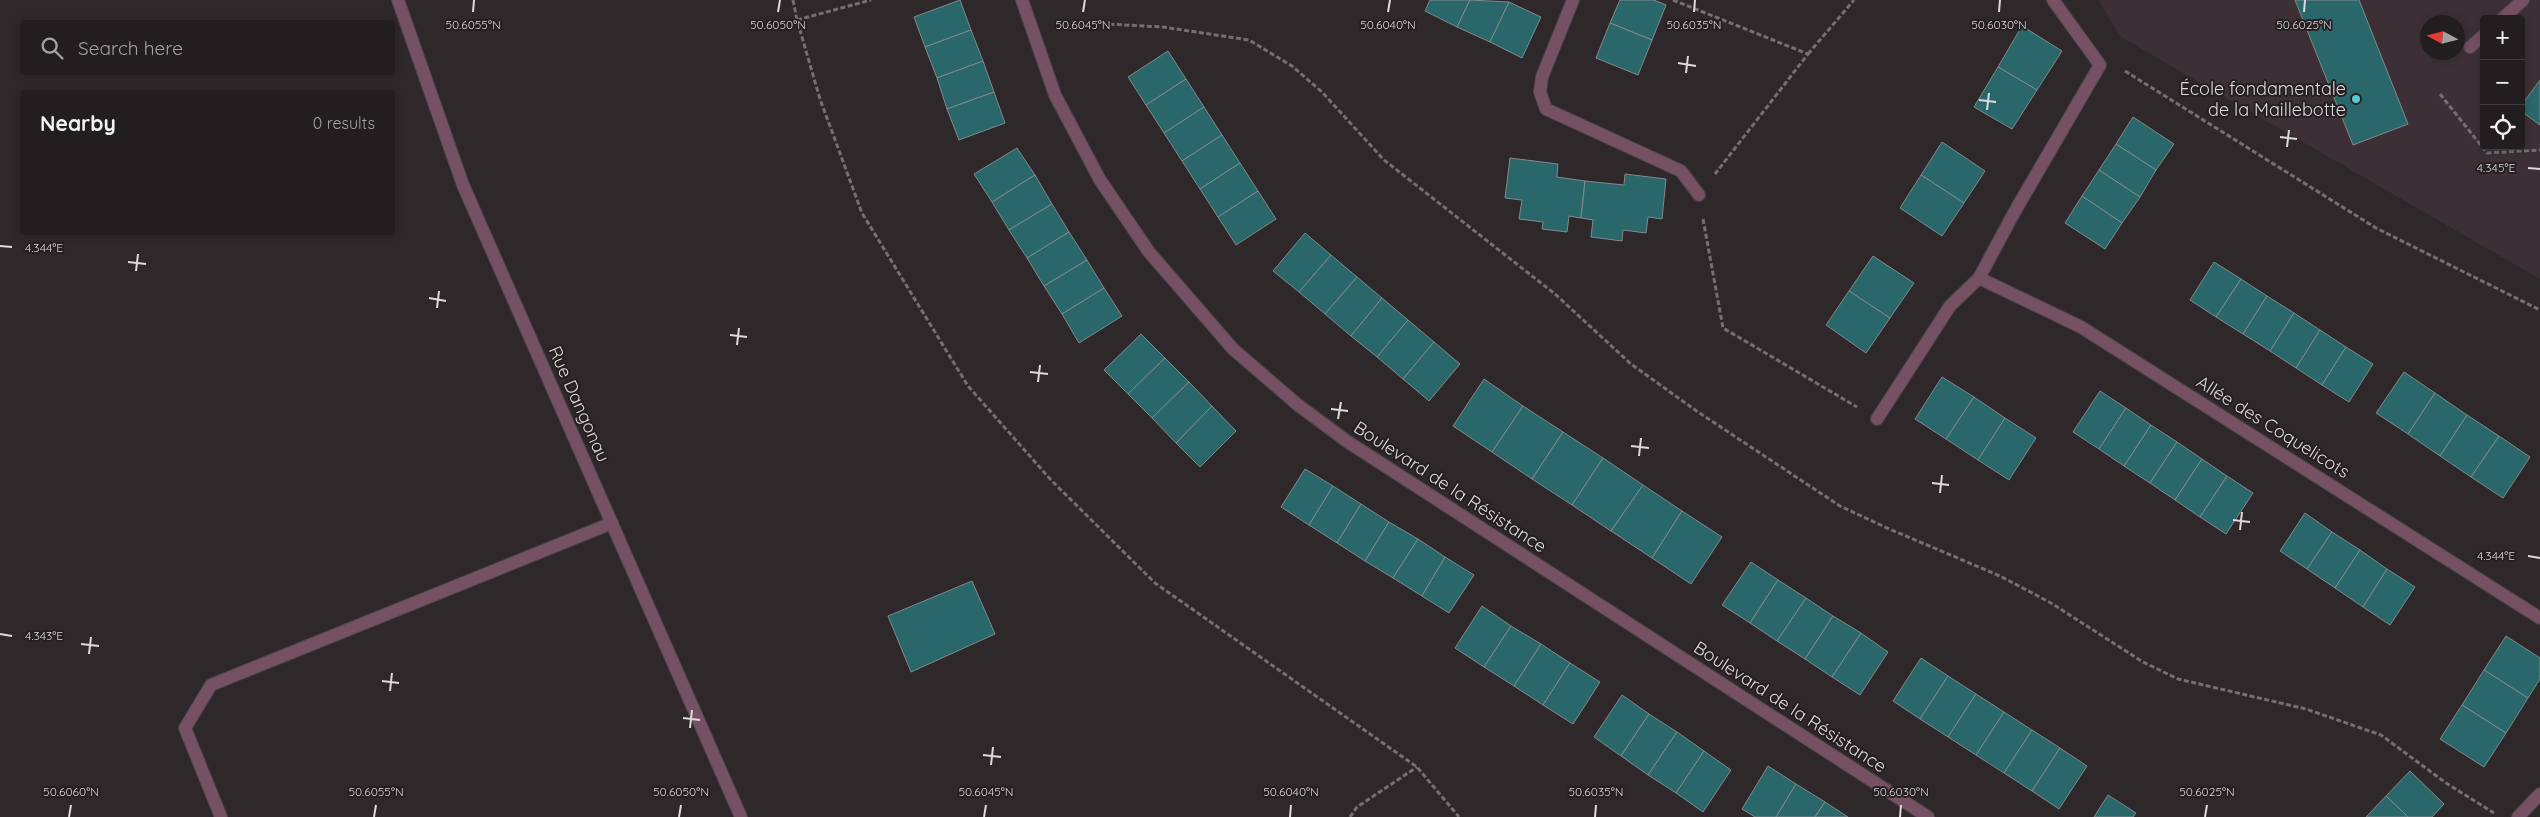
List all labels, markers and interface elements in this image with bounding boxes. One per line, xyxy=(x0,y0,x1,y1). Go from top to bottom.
north arrow xyxy=(2420,15,2465,60)
map controls xyxy=(2480,15,2525,150)
button: + xyxy=(2480,15,2525,60)
text: 50.6055°N xyxy=(445,17,501,32)
text: 50.6050°N xyxy=(750,17,806,32)
text: 50.6045°N xyxy=(1055,17,1111,32)
text: 50.6040°N xyxy=(1360,17,1416,32)
text: 50.6035°N xyxy=(1667,17,1722,32)
text: 50.6030°N xyxy=(1971,17,2027,32)
text: 50.6025°N xyxy=(2276,17,2332,32)
search box xyxy=(20,20,395,75)
icon: search xyxy=(38,34,66,62)
text: Search here xyxy=(78,36,183,60)
button: − xyxy=(2480,60,2525,105)
place label: École fondamentale de la Maillebotte xyxy=(2180,77,2346,121)
marker: École fondamentale de la Maillebotte xyxy=(2350,93,2362,105)
button: locate xyxy=(2480,105,2525,150)
text: Nearby xyxy=(40,110,116,136)
text: 0 results xyxy=(313,113,375,133)
text: 4.345°E xyxy=(2477,160,2515,175)
text: 4.344°E xyxy=(25,240,63,255)
street label: Rue Dangonau xyxy=(544,342,615,465)
street label: Allée des Coquelicots xyxy=(2192,370,2354,483)
street label: Boulevard de la Résistance xyxy=(1350,416,1551,558)
text: 4.344°E xyxy=(2477,548,2515,563)
text: 4.343°E xyxy=(25,628,63,643)
street label: Boulevard de la Résistance xyxy=(1690,636,1891,778)
text: 50.6060°N xyxy=(43,784,99,799)
text: 50.6055°N xyxy=(348,784,404,799)
text: 50.6050°N xyxy=(653,784,709,799)
text: 50.6045°N xyxy=(958,784,1014,799)
text: 50.6040°N xyxy=(1263,784,1319,799)
text: 50.6035°N xyxy=(1569,784,1624,799)
text: 50.6030°N xyxy=(1873,784,1929,799)
text: 50.6025°N xyxy=(2179,784,2235,799)

